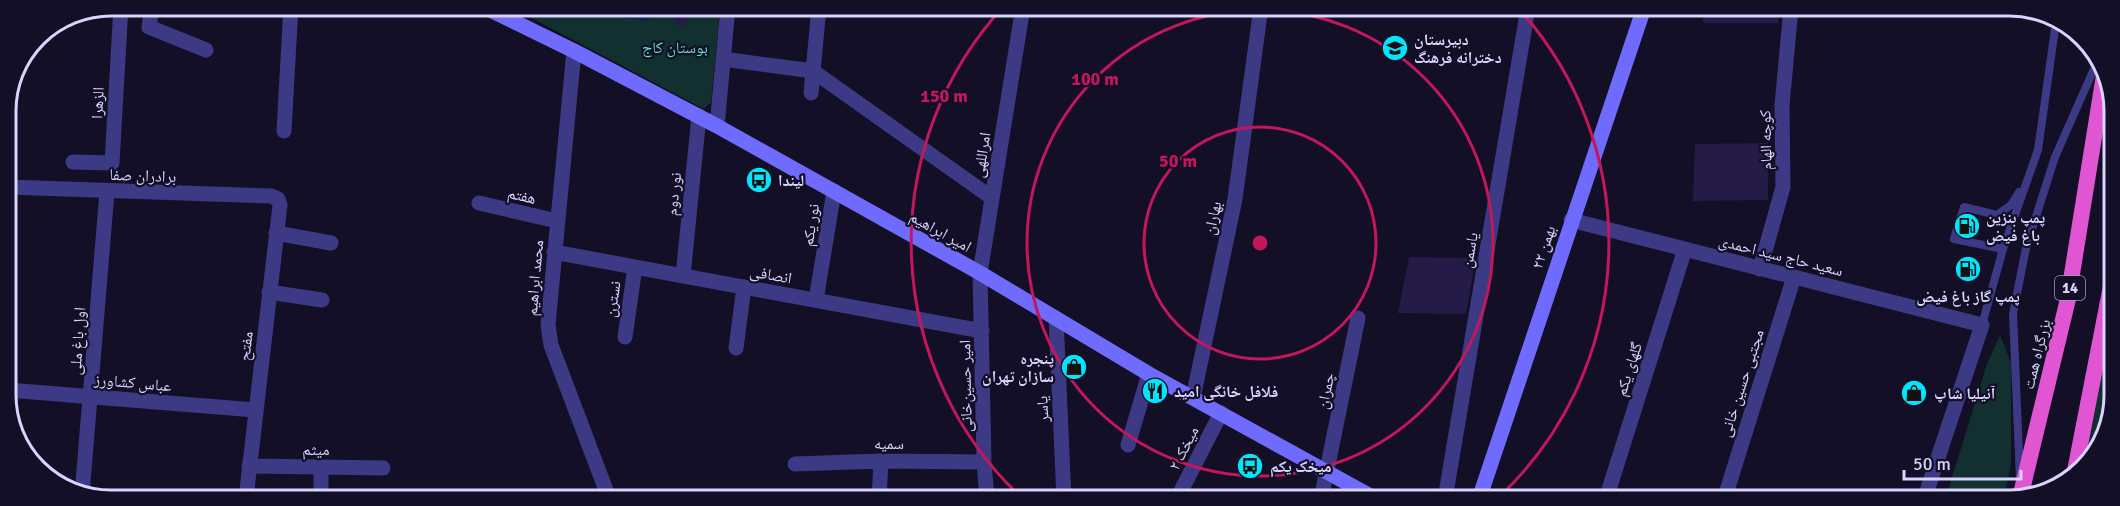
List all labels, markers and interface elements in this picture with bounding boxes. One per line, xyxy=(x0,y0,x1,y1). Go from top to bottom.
place label: دبیرستان دخترانه فرهنگ xyxy=(1414,30,1502,68)
school or university icon: دبیرستان دخترانه فرهنگ xyxy=(1380,33,1410,63)
park label: بوستان کاج xyxy=(642,38,708,58)
text: 100 m xyxy=(1071,68,1119,90)
text: 150 m xyxy=(920,85,968,107)
street label: الزهرا xyxy=(87,87,109,120)
street label: کوچه الهام xyxy=(1755,109,1777,170)
street label: امراللهی xyxy=(969,131,995,179)
text: 50 m xyxy=(1159,150,1197,172)
street label: برادران صفا xyxy=(109,165,177,187)
bus stop icon: لیندا xyxy=(744,165,774,195)
street label: نور دوم xyxy=(662,171,686,217)
place label: لیندا xyxy=(778,171,804,191)
street label: هفتم xyxy=(506,183,538,209)
street label: بهاران xyxy=(1200,200,1226,237)
street label: نور یکم xyxy=(798,202,824,248)
street label: امیر ابراهیم xyxy=(906,207,975,257)
place label: پمپ بنزین باغ فیض xyxy=(1986,208,2045,246)
fuel station icon: پمپ بنزین باغ فیض xyxy=(1952,211,1982,241)
street label: ۲۲ بهمن xyxy=(1528,223,1560,271)
street label: یاسمن xyxy=(1457,231,1483,270)
street label: سعید حاج سید احمدی xyxy=(1717,231,1845,281)
centre of rings xyxy=(1250,233,1270,253)
street label: محمد ابراهیم xyxy=(522,239,548,317)
fuel station icon: پمپ گاز باغ فیض xyxy=(1953,254,1983,284)
street label: انصافی xyxy=(748,261,793,289)
road number: 14 xyxy=(2055,276,2085,300)
street label: نسترن xyxy=(600,280,626,319)
place label: پمپ گاز باغ فیض xyxy=(1916,287,2020,307)
street label: اول باغ ملی xyxy=(66,306,90,376)
street label: بزرگراه همت xyxy=(2019,317,2055,392)
street label: مجتبی حسین خانی xyxy=(1715,327,1769,440)
street label: مفتح xyxy=(234,330,258,362)
street label: امیر حسین‌خانی xyxy=(955,340,977,432)
street label: گلهای یکم xyxy=(1611,340,1647,399)
place label: پنجره سازان تهران xyxy=(982,349,1054,387)
shop icon: پنجره سازان تهران xyxy=(1059,352,1089,382)
street label: عباس کشاورز xyxy=(92,370,172,396)
street label: چمران xyxy=(1313,371,1339,411)
restaurant icon: فلافل خانگی امید xyxy=(1140,376,1170,406)
shop icon: آنیلیا شاپ xyxy=(1899,378,1929,408)
place label: فلافل خانگی امید xyxy=(1174,382,1278,402)
place label: آنیلیا شاپ xyxy=(1934,384,1996,404)
street label: یاسر xyxy=(1032,395,1054,424)
street label: میخک ۲ xyxy=(1164,423,1203,474)
street label: سمیه xyxy=(874,434,904,454)
street label: میثم xyxy=(302,440,330,460)
scale bar xyxy=(1904,443,2021,481)
bus stop icon: میخک یکم xyxy=(1235,451,1265,481)
text: 50 m xyxy=(1913,453,1951,475)
place label: میخک یکم xyxy=(1270,457,1332,478)

